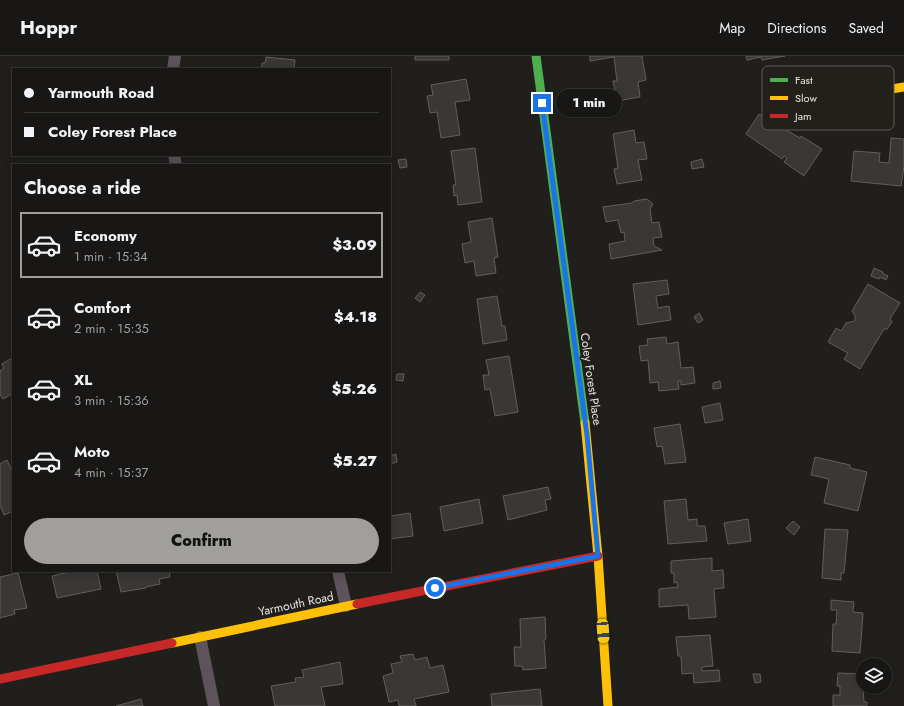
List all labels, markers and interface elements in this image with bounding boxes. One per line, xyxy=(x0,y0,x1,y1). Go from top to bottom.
text: Hoppr xyxy=(20,14,77,41)
text: Map xyxy=(719,18,745,38)
text: Directions xyxy=(767,18,827,38)
text: Saved xyxy=(849,18,884,38)
legend xyxy=(762,66,894,130)
text: Fast xyxy=(795,72,813,88)
text: Yarmouth Road xyxy=(48,82,154,104)
callout: 1 min xyxy=(556,89,622,117)
text: Slow xyxy=(795,90,817,106)
text: 1 min xyxy=(573,93,605,112)
route end xyxy=(533,94,551,112)
text: Jam xyxy=(793,108,812,124)
text: Coley Forest Place xyxy=(48,121,177,143)
text: Choose a ride xyxy=(24,175,141,201)
text: Economy xyxy=(74,225,137,247)
icon: car xyxy=(26,227,62,263)
text: $3.09 xyxy=(332,234,377,256)
text: 1 min · 15:34 xyxy=(74,247,148,266)
text: Comfort xyxy=(74,297,131,319)
icon: car xyxy=(26,299,62,335)
text: $4.18 xyxy=(334,306,377,328)
text: 2 min · 15:35 xyxy=(74,319,149,338)
street label: Coley Forest Place xyxy=(576,332,606,426)
text: XL xyxy=(74,369,92,391)
icon: car xyxy=(26,371,62,407)
text: $5.26 xyxy=(332,378,377,400)
text: 3 min · 15:36 xyxy=(74,391,149,410)
text: Moto xyxy=(74,441,110,463)
icon: car xyxy=(26,443,62,479)
text: $5.27 xyxy=(333,450,377,472)
text: 4 min · 15:37 xyxy=(74,463,148,482)
button: Confirm xyxy=(24,518,379,564)
route start xyxy=(426,579,444,597)
street label: Yarmouth Road xyxy=(257,587,335,621)
car xyxy=(596,619,610,643)
map controls xyxy=(856,658,892,694)
button: layers xyxy=(856,658,892,694)

